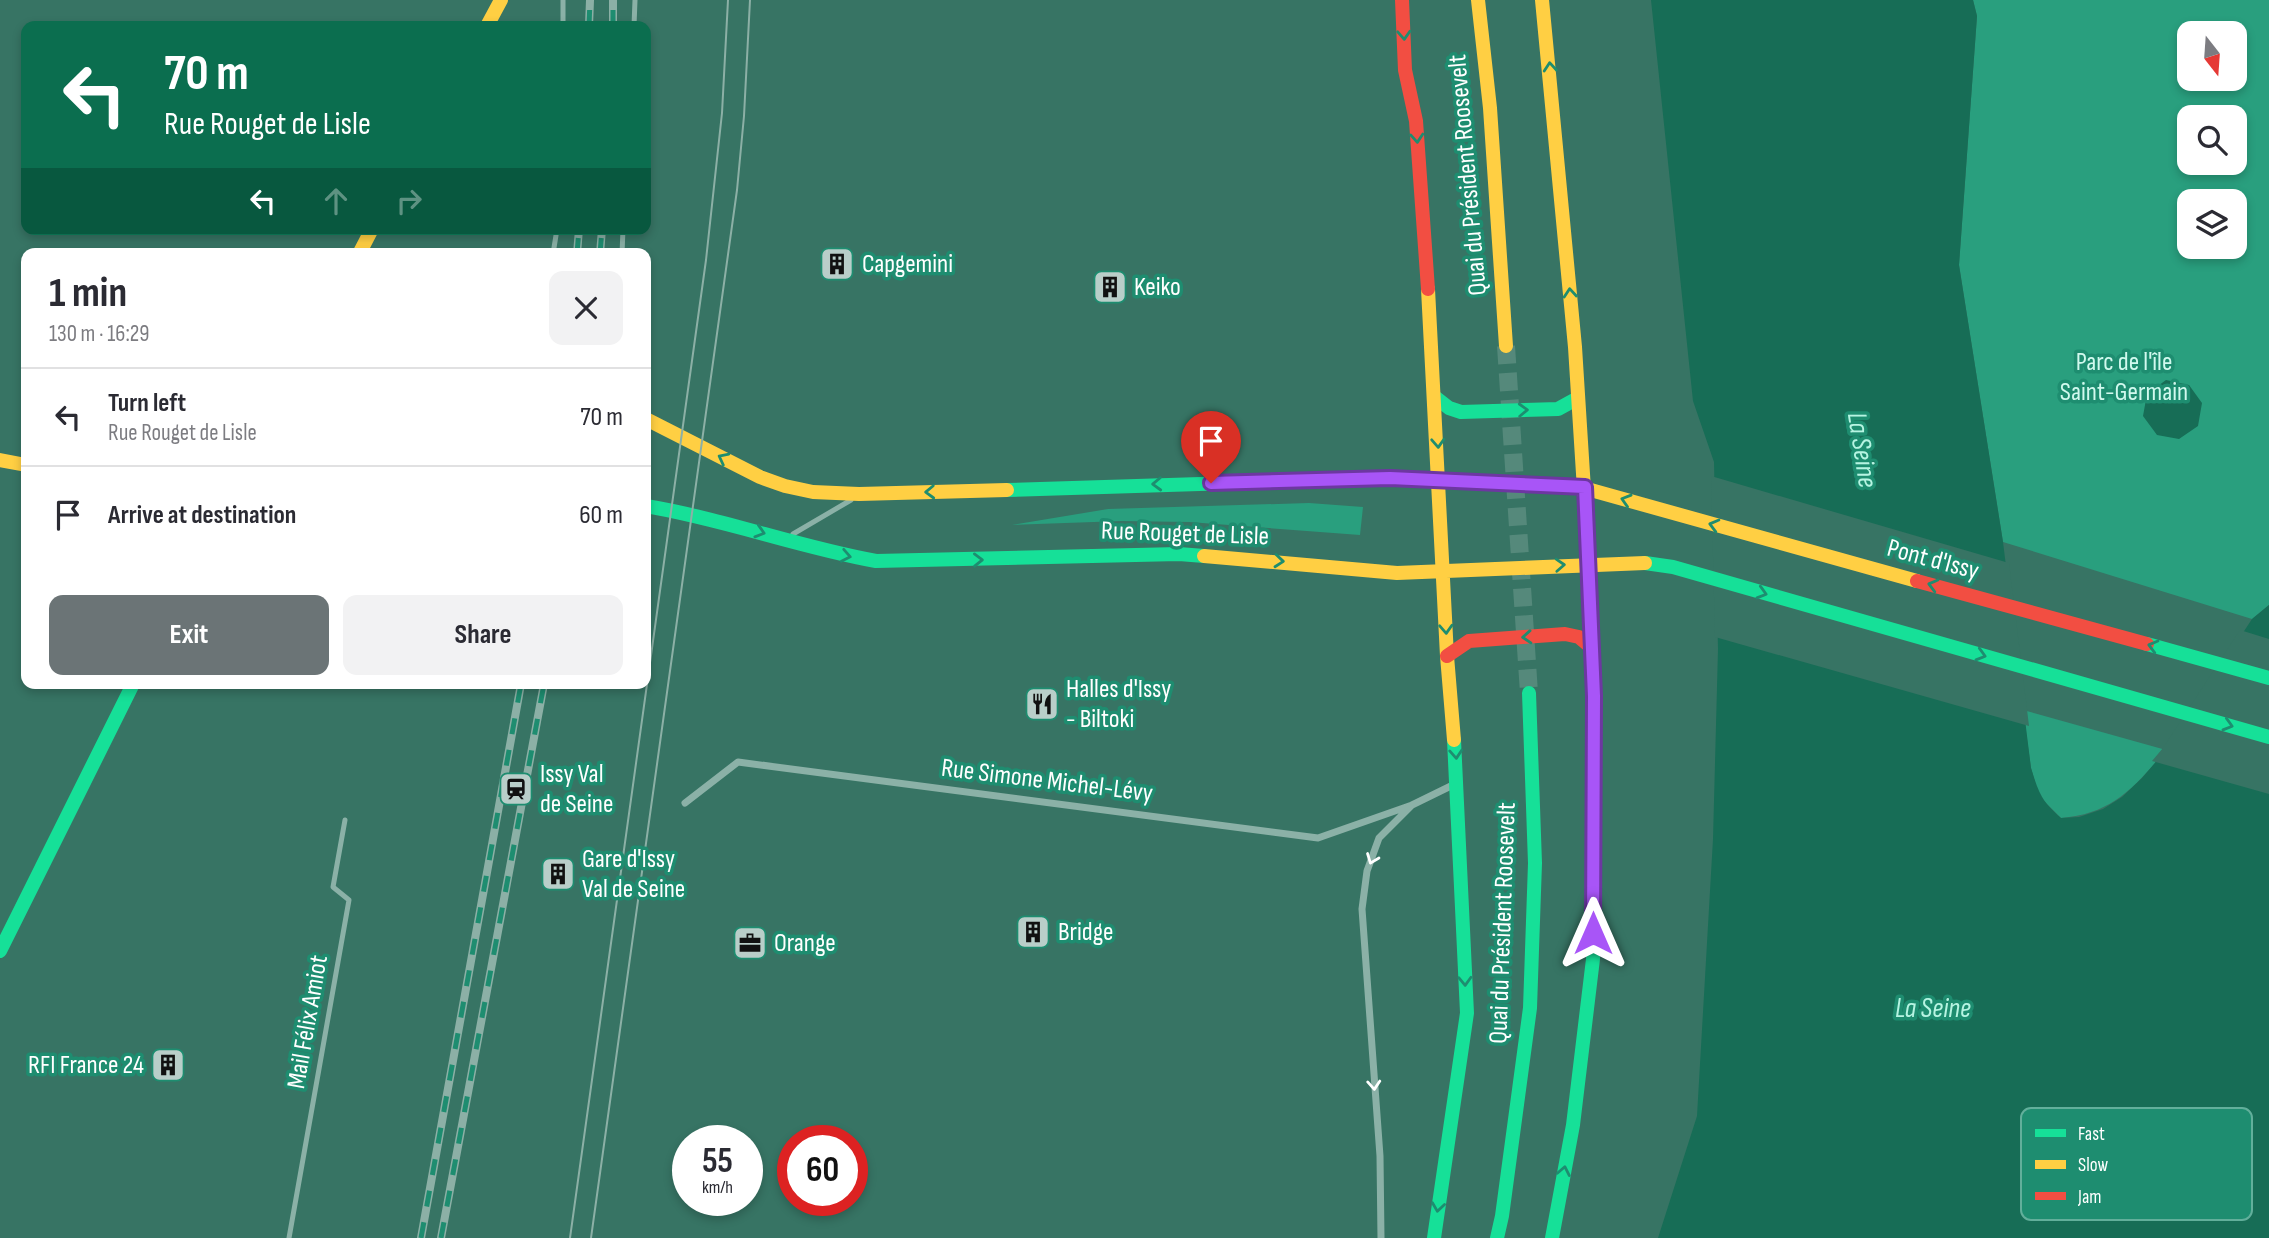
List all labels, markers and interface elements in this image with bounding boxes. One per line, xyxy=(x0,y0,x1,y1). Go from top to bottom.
north arrow xyxy=(2177,21,2247,91)
map controls xyxy=(2177,21,2247,259)
one-way arrow xyxy=(1396,30,1411,41)
text: 70 m xyxy=(164,45,249,104)
icon: left xyxy=(49,49,140,140)
street label: Quai du Président Roosevelt xyxy=(1442,53,1494,297)
one-way arrow xyxy=(1542,61,1557,73)
text: Rue Rouget de Lisle xyxy=(164,105,371,144)
button: search xyxy=(2177,105,2247,175)
one-way arrow xyxy=(1409,132,1424,143)
icon: left xyxy=(244,182,282,220)
icon: ahead xyxy=(317,182,355,220)
icon: right xyxy=(390,182,428,220)
button: layers xyxy=(2177,189,2247,259)
building icon: Capgemini xyxy=(818,245,856,283)
place label: Capgemini xyxy=(862,249,953,280)
text: 1 min xyxy=(49,268,127,319)
building icon: Keiko xyxy=(1091,268,1129,306)
button: close xyxy=(549,271,623,345)
place label: Keiko xyxy=(1134,272,1181,303)
one-way arrow xyxy=(1563,288,1578,299)
text: 130 m · 16:29 xyxy=(49,320,149,348)
park label: Parc de l'île Saint-Germain xyxy=(2060,347,2188,408)
text: Turn left xyxy=(108,388,186,419)
icon: left xyxy=(49,398,87,436)
text: 70 m xyxy=(580,402,623,433)
one-way arrow xyxy=(1518,402,1529,417)
water label: La Seine xyxy=(1840,410,1884,490)
pin xyxy=(1181,411,1241,483)
text: Rue Rouget de Lisle xyxy=(108,419,257,447)
icon: arrive xyxy=(1192,422,1230,460)
one-way arrow xyxy=(1430,438,1445,449)
one-way arrow xyxy=(718,453,730,466)
one-way arrow xyxy=(1152,477,1163,492)
one-way arrow xyxy=(924,484,935,500)
one-way arrow xyxy=(1620,494,1632,508)
icon: arrive xyxy=(49,496,87,534)
text: Arrive at destination xyxy=(108,500,296,531)
text: 60 m xyxy=(579,500,623,531)
street label: Rue Rouget de Lisle xyxy=(1100,516,1270,552)
one-way arrow xyxy=(1708,519,1720,533)
one-way arrow xyxy=(754,523,766,538)
street label: Pont d'Issy xyxy=(1884,533,1982,587)
one-way arrow xyxy=(840,547,852,562)
one-way arrow xyxy=(974,552,984,568)
one-way arrow xyxy=(1273,554,1285,569)
one-way arrow xyxy=(1555,558,1566,573)
one-way arrow xyxy=(1927,579,1939,594)
one-way arrow xyxy=(1756,584,1768,599)
button: Exit xyxy=(49,595,329,675)
button: Share xyxy=(343,595,623,675)
one-way arrow xyxy=(1438,623,1453,634)
one-way arrow xyxy=(1521,629,1532,644)
one-way arrow xyxy=(2147,640,2159,654)
one-way arrow xyxy=(1974,647,1986,661)
place label: Halles d'Issy - Biltoki xyxy=(1066,674,1171,735)
restaurant icon: Halles d'Issy - Biltoki xyxy=(1023,685,1061,723)
one-way arrow xyxy=(2221,717,2233,731)
one-way arrow xyxy=(1448,749,1463,760)
street label: Rue Simone Michel-Lévy xyxy=(939,753,1155,809)
place label: Issy Val de Seine xyxy=(540,759,613,820)
station icon: Issy Val de Seine xyxy=(497,770,535,808)
street label: Quai du Président Roosevelt xyxy=(1483,802,1523,1044)
place label: Gare d'Issy Val de Seine xyxy=(582,844,685,905)
one-way arrow xyxy=(1366,852,1380,864)
building icon: Gare d'Issy Val de Seine xyxy=(539,855,577,893)
position arrow xyxy=(1556,896,1630,970)
building icon: Bridge xyxy=(1014,913,1052,951)
place label: Bridge xyxy=(1058,917,1113,948)
office icon: Orange xyxy=(731,924,769,962)
place label: Orange xyxy=(774,928,836,959)
street label: Mail Félix Amiot xyxy=(281,953,335,1091)
one-way arrow xyxy=(1458,976,1473,987)
water label: La Seine xyxy=(1895,992,1971,1025)
building icon: RFI France 24 xyxy=(149,1046,187,1084)
place label: RFI France 24 xyxy=(28,1050,144,1081)
one-way arrow xyxy=(1366,1079,1381,1090)
legend xyxy=(2021,1108,2252,1220)
text: Fast xyxy=(2078,1123,2105,1146)
speed limit sign: 60 xyxy=(777,1125,868,1216)
text: 55 xyxy=(702,1140,733,1183)
text: Slow xyxy=(2078,1154,2108,1177)
one-way arrow xyxy=(1556,1165,1571,1177)
text: km/h xyxy=(702,1177,733,1198)
text: Jam xyxy=(2077,1186,2101,1209)
one-way arrow xyxy=(1431,1201,1446,1213)

